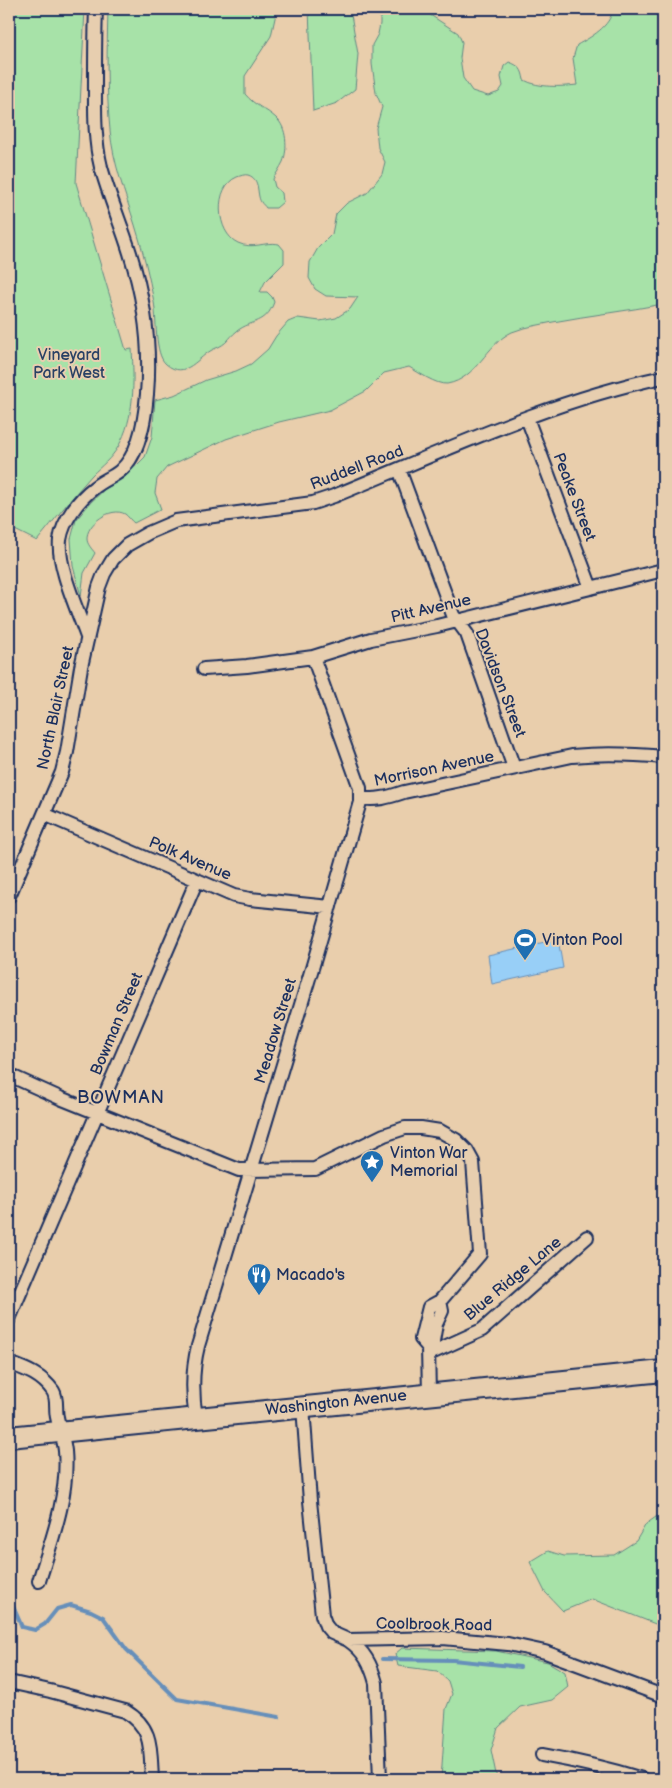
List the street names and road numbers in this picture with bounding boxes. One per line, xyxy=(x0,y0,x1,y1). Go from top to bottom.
street label: Ruddell Road xyxy=(308,442,406,494)
street label: Peake Street xyxy=(548,450,600,544)
street label: Pitt Avenue xyxy=(389,590,473,627)
street label: Davidson Street xyxy=(471,626,530,740)
street label: North Blair Street xyxy=(34,644,78,772)
street label: Morrison Avenue xyxy=(372,747,496,791)
street label: Polk Avenue xyxy=(146,833,235,885)
street label: Bowman Street xyxy=(87,970,147,1078)
street label: Meadow Street xyxy=(251,976,301,1086)
street label: Blue Ridge Lane xyxy=(461,1233,566,1325)
street label: Washington Avenue xyxy=(264,1386,408,1420)
street label: Coolbrook Road xyxy=(376,1614,492,1636)

